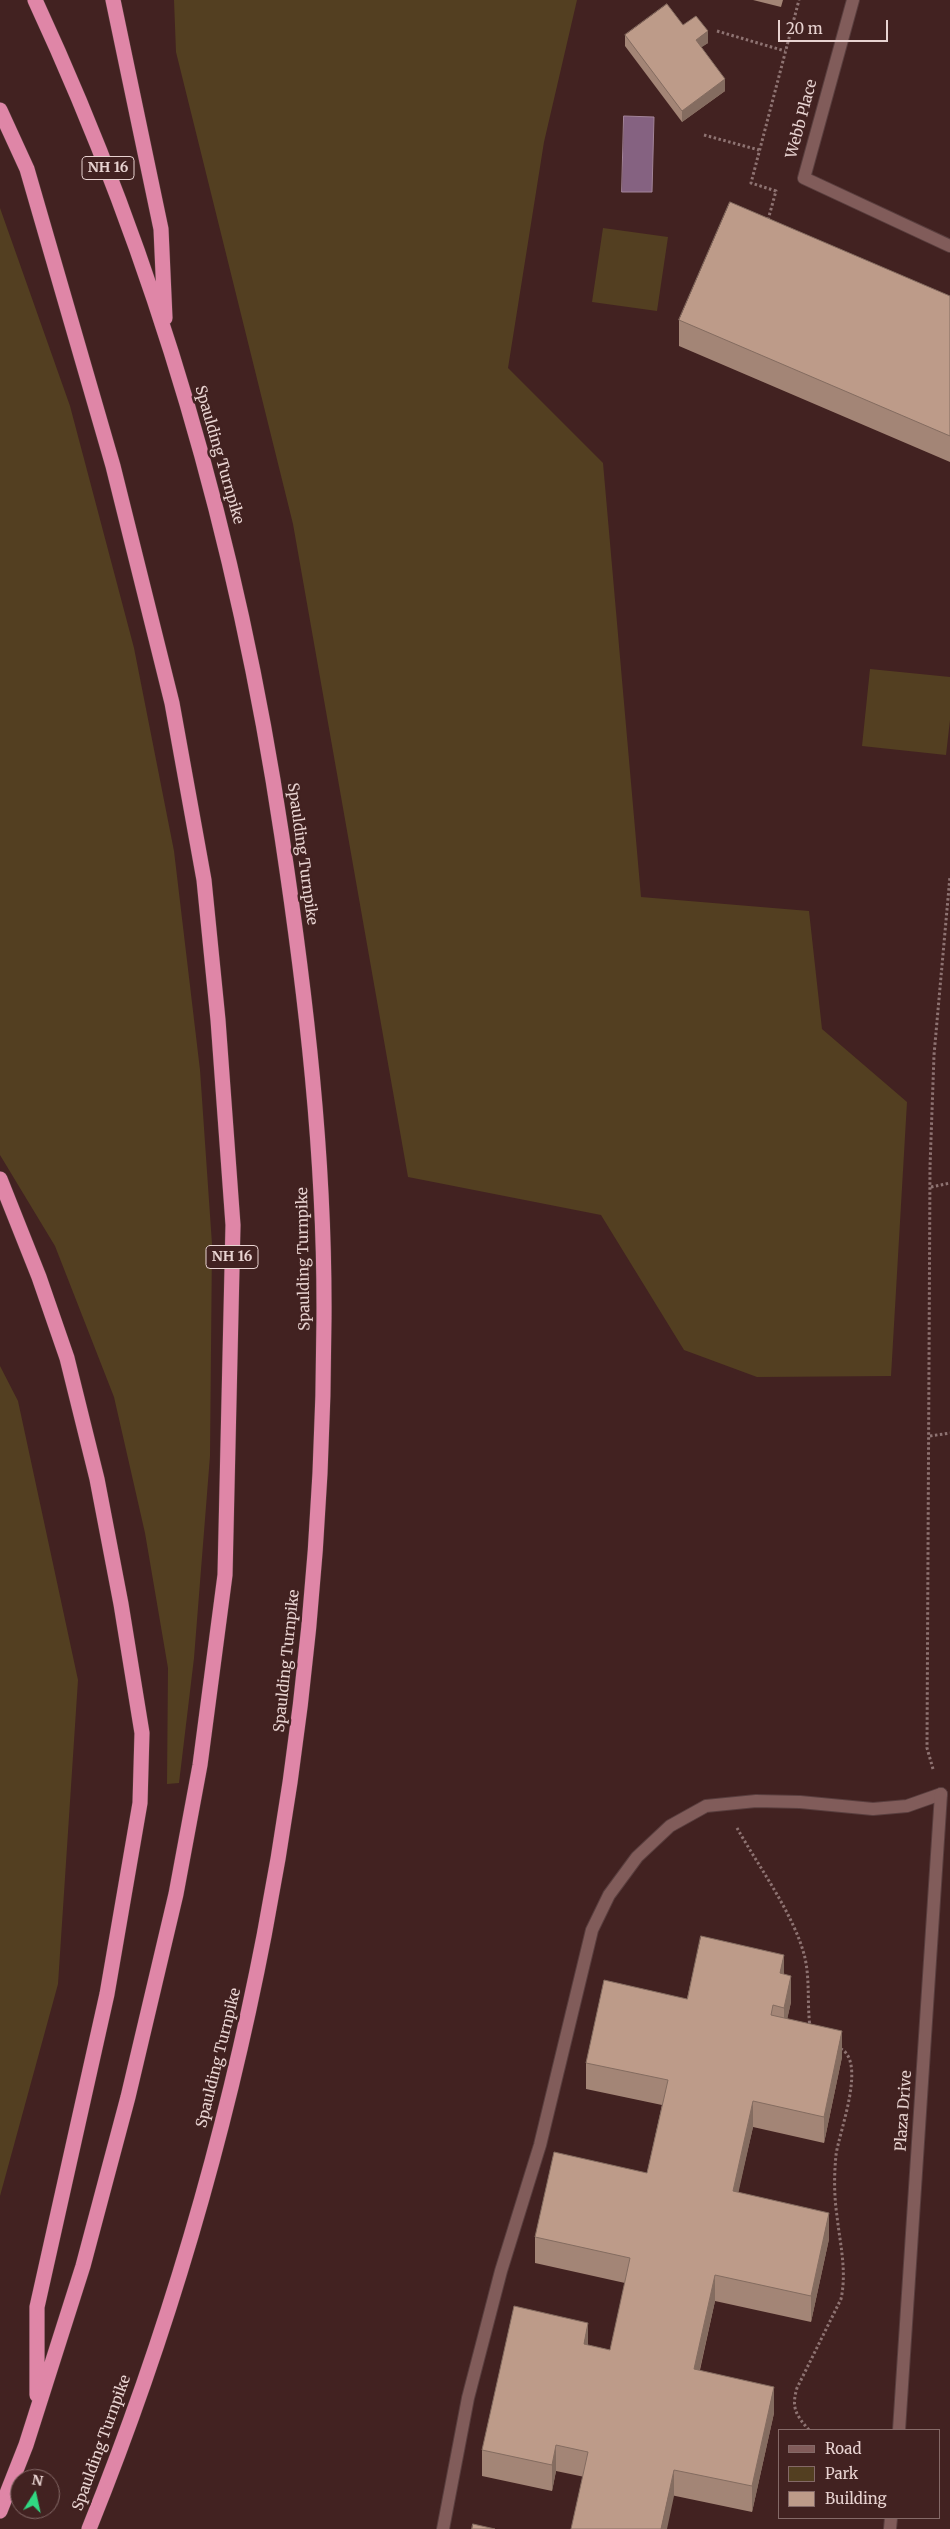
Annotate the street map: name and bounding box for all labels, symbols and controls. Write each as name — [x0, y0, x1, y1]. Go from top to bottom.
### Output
scale bar — [780, 10, 890, 42]
text: 20 m — [786, 19, 823, 38]
street label: Webb Place — [783, 77, 821, 161]
road number: NH 16 — [82, 156, 134, 180]
street label: Spaulding Turnpike — [191, 384, 247, 526]
street label: Spaulding Turnpike — [283, 782, 321, 926]
street label: Spaulding Turnpike — [294, 1187, 314, 1331]
road number: NH 16 — [206, 1246, 258, 1268]
street label: Spaulding Turnpike — [271, 1589, 303, 1733]
street label: Spaulding Turnpike — [193, 1986, 245, 2130]
street label: Plaza Drive — [892, 2070, 916, 2152]
street label: Spaulding Turnpike — [69, 2373, 135, 2513]
legend — [778, 2429, 940, 2519]
text: Road — [825, 2439, 861, 2458]
text: Park — [825, 2464, 858, 2483]
north arrow — [10, 2469, 60, 2519]
text: N — [30, 2470, 44, 2490]
text: Building — [825, 2489, 887, 2508]

